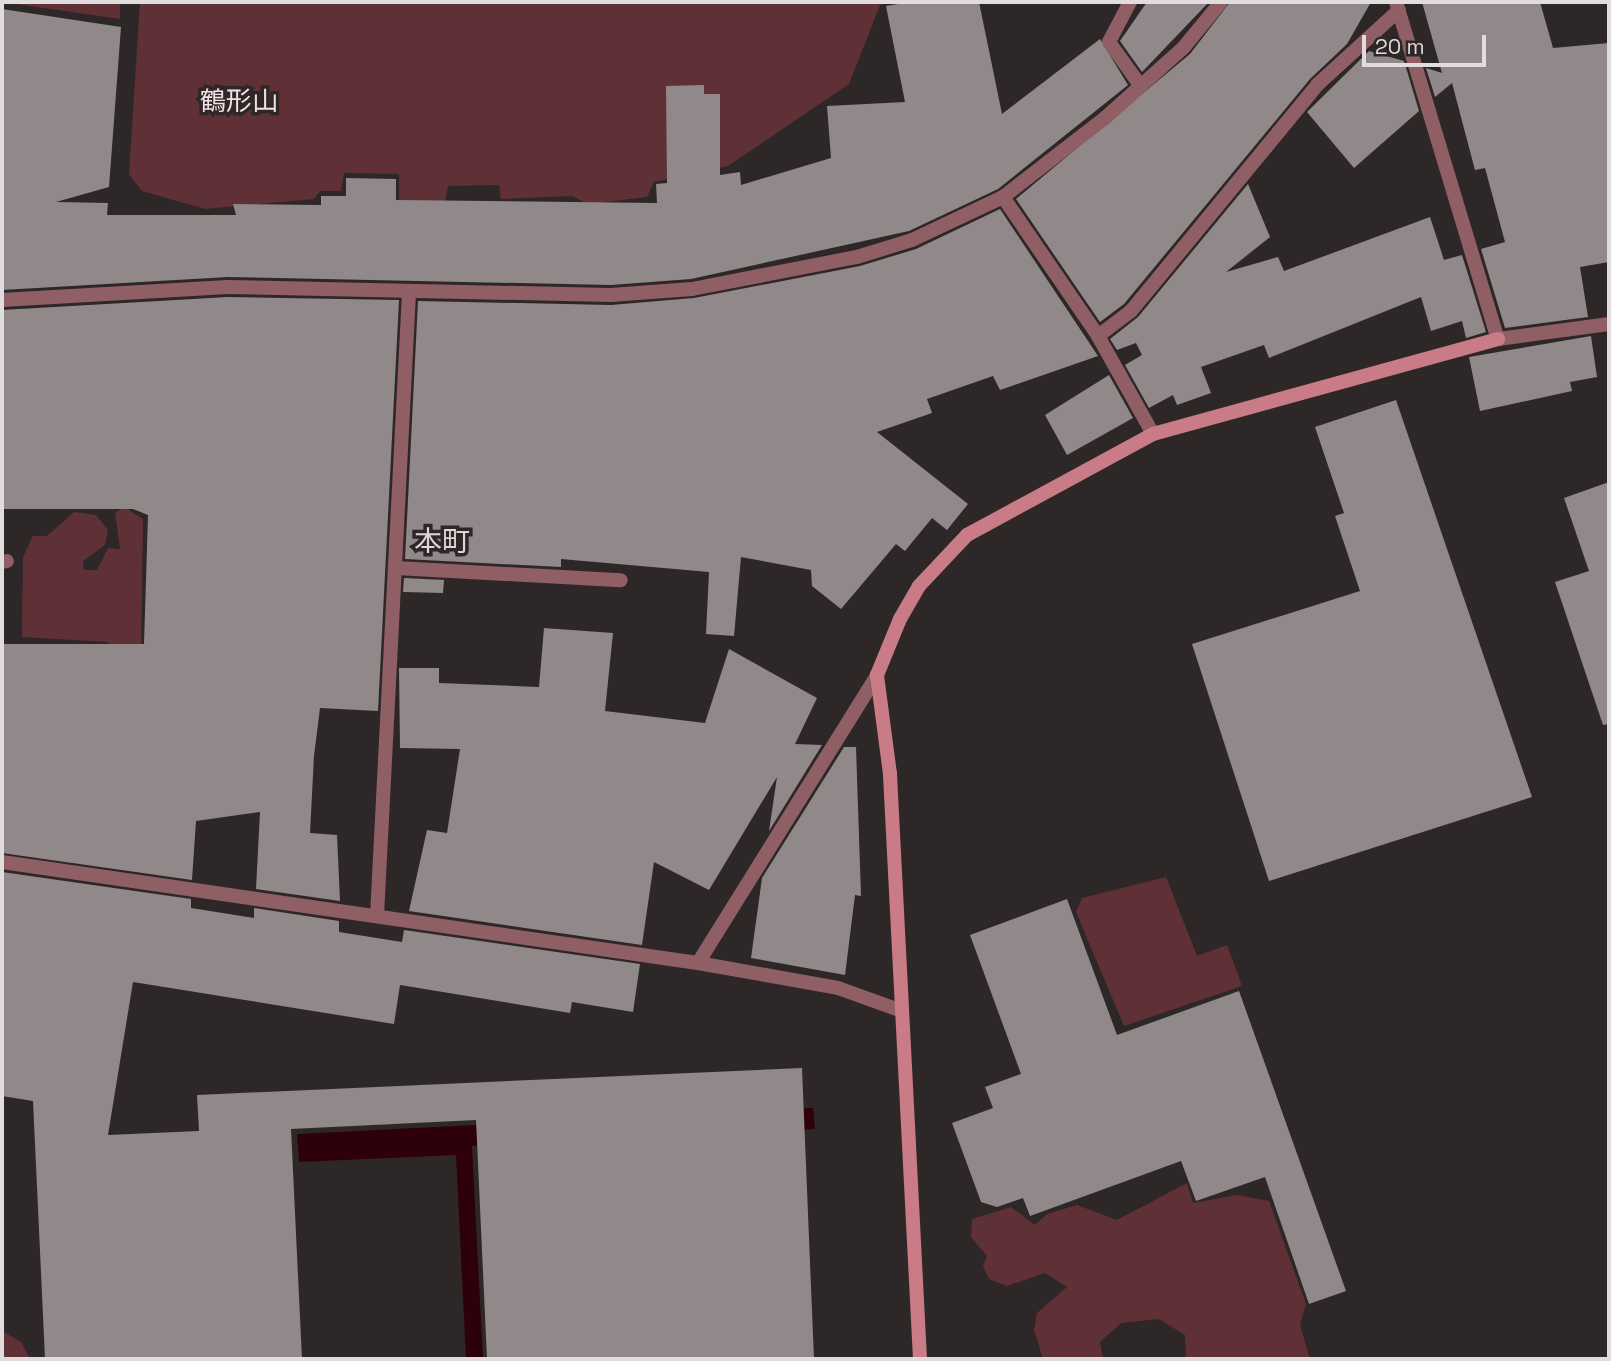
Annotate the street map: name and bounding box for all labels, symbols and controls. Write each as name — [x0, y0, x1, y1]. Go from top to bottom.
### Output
scale bar — [1366, 21, 1490, 65]
text: 20 m — [1375, 33, 1425, 60]
park label: 鶴形山 — [200, 86, 278, 118]
district label: 本町 — [414, 524, 470, 558]

